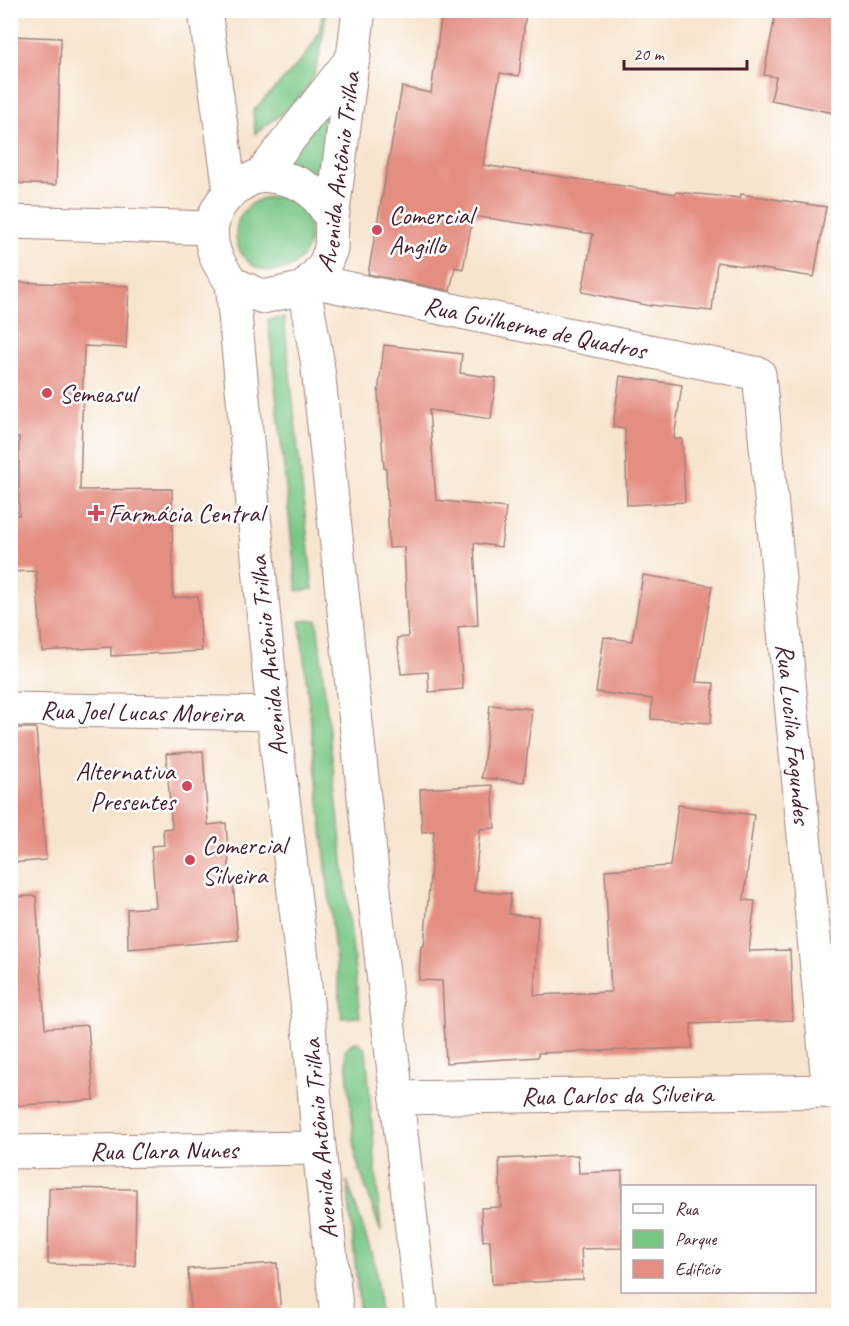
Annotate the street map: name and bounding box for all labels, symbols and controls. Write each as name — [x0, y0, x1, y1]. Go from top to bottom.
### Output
scale bar — [624, 33, 747, 71]
text: 20 m — [633, 43, 666, 65]
street label: Avenida Antônio Trilha — [307, 68, 368, 276]
place label: Comercial Angillo — [389, 199, 478, 262]
marker: Comercial Angillo — [370, 223, 384, 237]
street label: Rua Guilherme de Quadros — [421, 288, 651, 367]
place label: Semeasul — [59, 377, 141, 410]
marker: Semeasul — [40, 386, 54, 400]
place label: Farmácia Central — [108, 497, 268, 530]
marker: Farmácia Central — [89, 506, 103, 520]
street label: Avenida Antônio Trilha — [241, 553, 295, 758]
street label: Rua Lucilia Fagundes — [769, 642, 819, 828]
street label: Rua Joel Lucas Moreira — [40, 693, 245, 730]
place label: Alternativa Presentes — [76, 755, 177, 818]
marker: Alternativa Presentes — [180, 779, 194, 793]
place label: Comercial Silveira — [202, 829, 291, 892]
marker: Comercial Silveira — [183, 853, 197, 867]
street label: Avenida Antônio Trilha — [295, 1036, 345, 1240]
street label: Rua Carlos da Silveira — [521, 1076, 715, 1113]
street label: Rua Clara Nunes — [90, 1133, 240, 1167]
legend — [621, 1185, 816, 1293]
text: Rua — [675, 1198, 700, 1220]
text: Parque — [675, 1228, 717, 1250]
text: Edifício — [675, 1258, 721, 1280]

